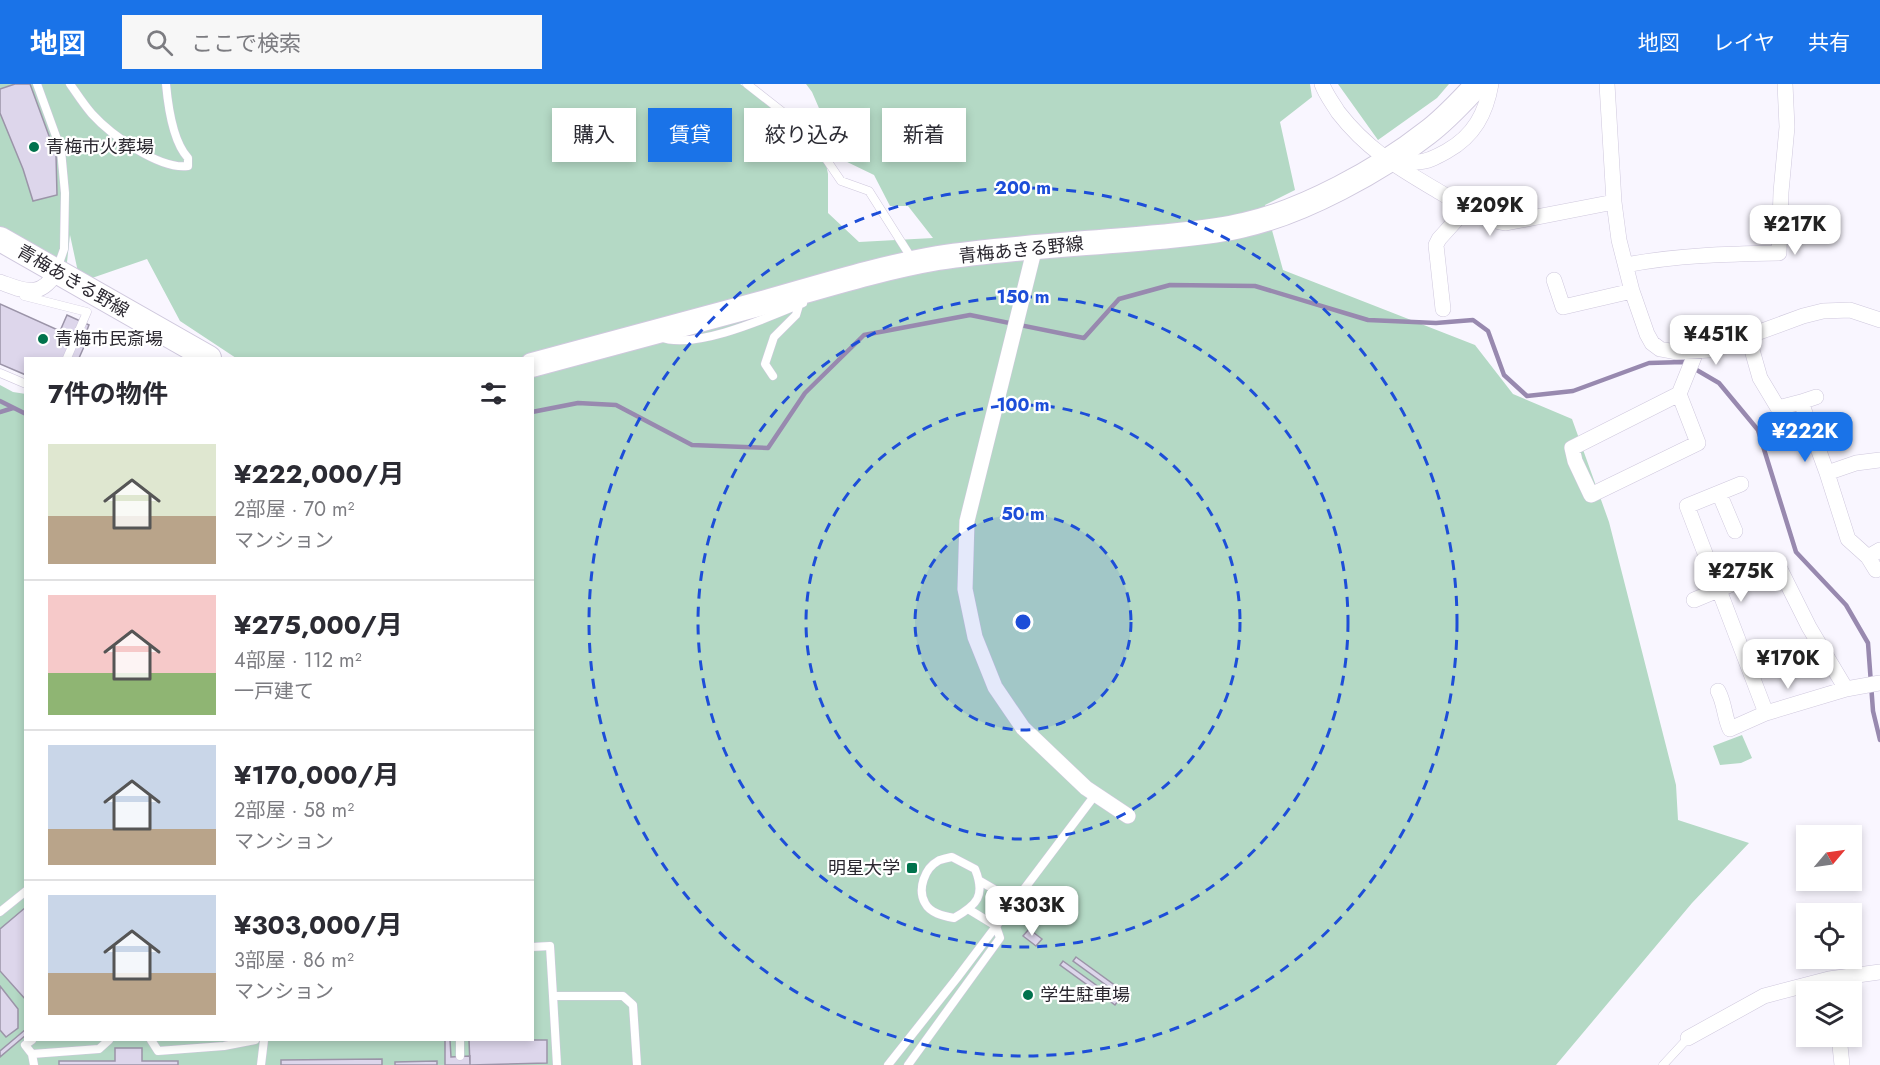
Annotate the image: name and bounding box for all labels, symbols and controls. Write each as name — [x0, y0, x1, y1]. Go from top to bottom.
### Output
search box — [122, 15, 542, 69]
text: 地図 — [30, 23, 86, 64]
icon: search — [143, 26, 176, 59]
text: ここで検索 — [191, 27, 301, 59]
text: 地図 — [1638, 28, 1680, 58]
text: レイヤ — [1713, 28, 1775, 58]
text: 共有 — [1808, 28, 1850, 58]
chip: 購入 — [552, 108, 636, 162]
chip: 賃貸 — [648, 108, 732, 162]
chip: 絞り込み — [744, 108, 870, 162]
chip: 新着 — [882, 108, 966, 162]
place label: 青梅市火葬場 — [46, 134, 154, 160]
marker: 青梅市火葬場 — [27, 140, 41, 154]
text: 200 m — [995, 175, 1051, 201]
pin: ¥209K — [1448, 186, 1532, 237]
text: ¥209K — [1456, 191, 1524, 220]
pin: ¥217K — [1753, 205, 1837, 256]
text: ¥217K — [1764, 210, 1826, 239]
street label: 青梅あきる野線 — [957, 231, 1085, 269]
street label: 青梅あきる野線 — [12, 238, 134, 324]
text: 150 m — [997, 284, 1049, 310]
pin: ¥451K — [1674, 315, 1758, 366]
text: ¥451K — [1684, 320, 1748, 349]
place label: 青梅市民斎場 — [55, 326, 163, 352]
marker: 青梅市民斎場 — [36, 332, 50, 346]
text: 7件の物件 — [48, 375, 168, 413]
icon: filters — [477, 377, 510, 410]
text: 100 m — [996, 392, 1050, 418]
pin: ¥222K — [1763, 412, 1847, 463]
text: ¥222K — [1772, 417, 1838, 446]
text: ¥222,000/月 — [234, 455, 404, 493]
icon: home — [96, 468, 168, 540]
text: 2部屋 · 70 m² — [234, 495, 354, 524]
text: 50 m — [1001, 501, 1045, 527]
text: マンション — [234, 526, 334, 555]
pin: ¥275K — [1699, 552, 1783, 603]
text: ¥275K — [1708, 557, 1774, 586]
text: ¥275,000/月 — [234, 606, 403, 644]
centre of rings — [1013, 612, 1033, 632]
icon: home — [96, 619, 168, 691]
pin: ¥170K — [1746, 639, 1830, 690]
text: ¥170K — [1757, 644, 1819, 673]
text: 4部屋 · 112 m² — [234, 646, 362, 675]
text: 一戸建て — [234, 677, 314, 706]
text: ¥170,000/月 — [234, 756, 399, 794]
icon: home — [96, 769, 168, 841]
text: 2部屋 · 58 m² — [234, 796, 354, 825]
north arrow — [1796, 825, 1862, 891]
map controls — [1796, 825, 1862, 1047]
text: マンション — [234, 827, 334, 856]
place label: 明星大学 — [828, 855, 900, 881]
marker: 明星大学 — [905, 861, 919, 875]
pin: ¥303K — [990, 886, 1074, 937]
text: ¥303K — [999, 891, 1065, 920]
button: locate — [1796, 903, 1862, 969]
text: ¥303,000/月 — [234, 906, 402, 944]
icon: home — [96, 919, 168, 991]
text: 3部屋 · 86 m² — [234, 946, 354, 975]
text: マンション — [234, 977, 334, 1006]
button: layers — [1796, 981, 1862, 1047]
place label: 学生駐車場 — [1040, 982, 1130, 1008]
marker: 学生駐車場 — [1021, 988, 1035, 1002]

